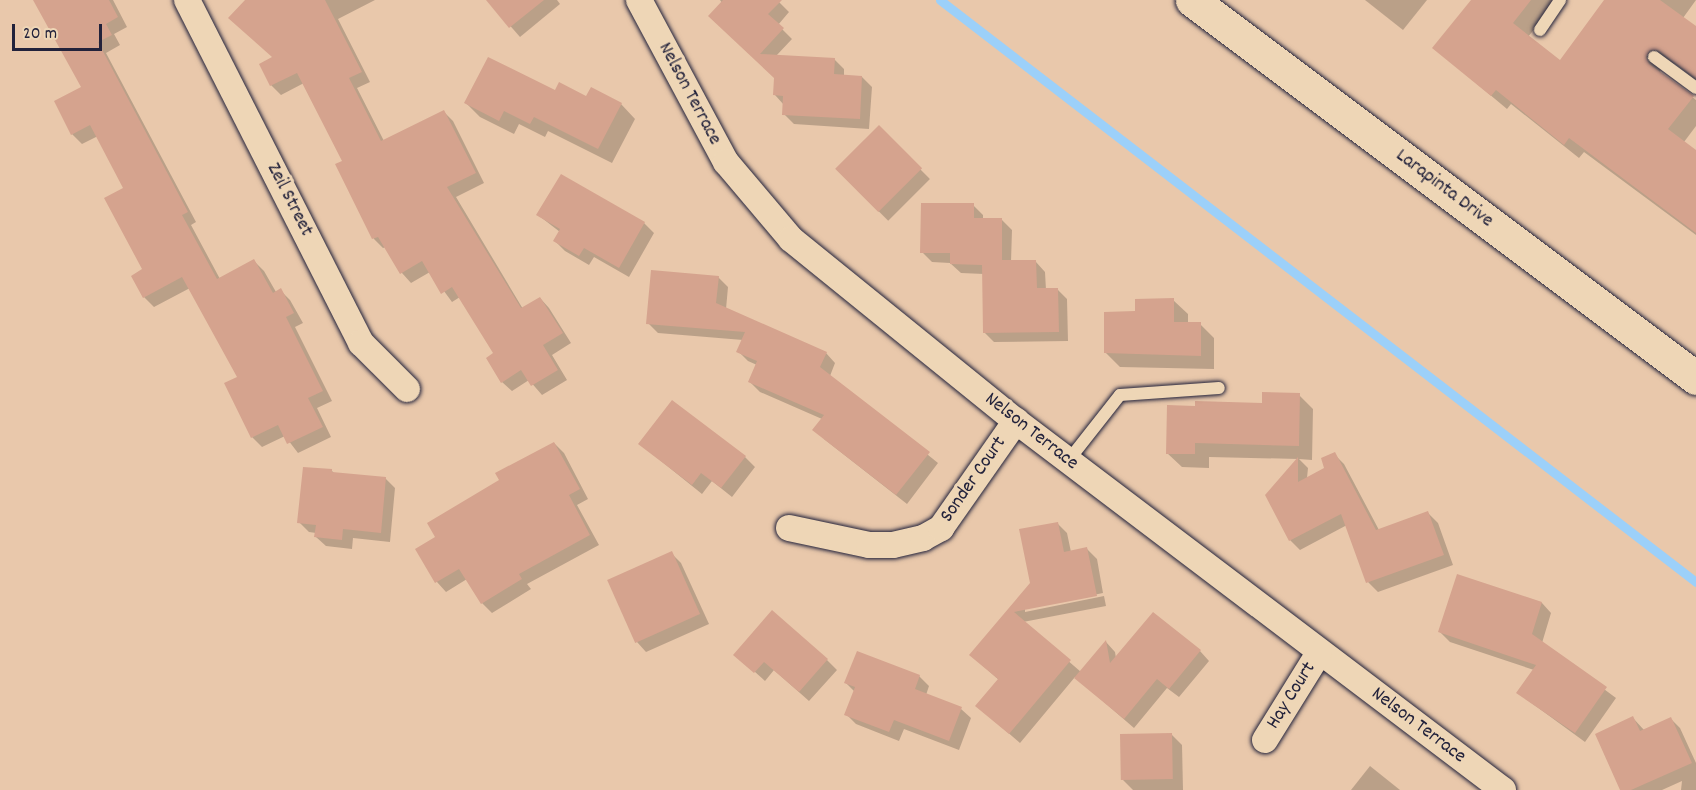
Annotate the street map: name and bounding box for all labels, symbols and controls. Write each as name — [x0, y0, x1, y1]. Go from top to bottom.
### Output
scale bar — [15, 12, 105, 50]
text: 20 m — [23, 22, 57, 47]
street label: Nelson Terrace — [652, 39, 726, 149]
street label: Larapinta Drive — [1390, 144, 1498, 234]
street label: Zeil Street — [260, 159, 318, 241]
street label: Nelson Terrace — [979, 388, 1083, 476]
street label: Sonder Court — [936, 432, 1012, 528]
street label: Hay Court — [1262, 658, 1322, 734]
street label: Nelson Terrace — [1366, 683, 1470, 769]

